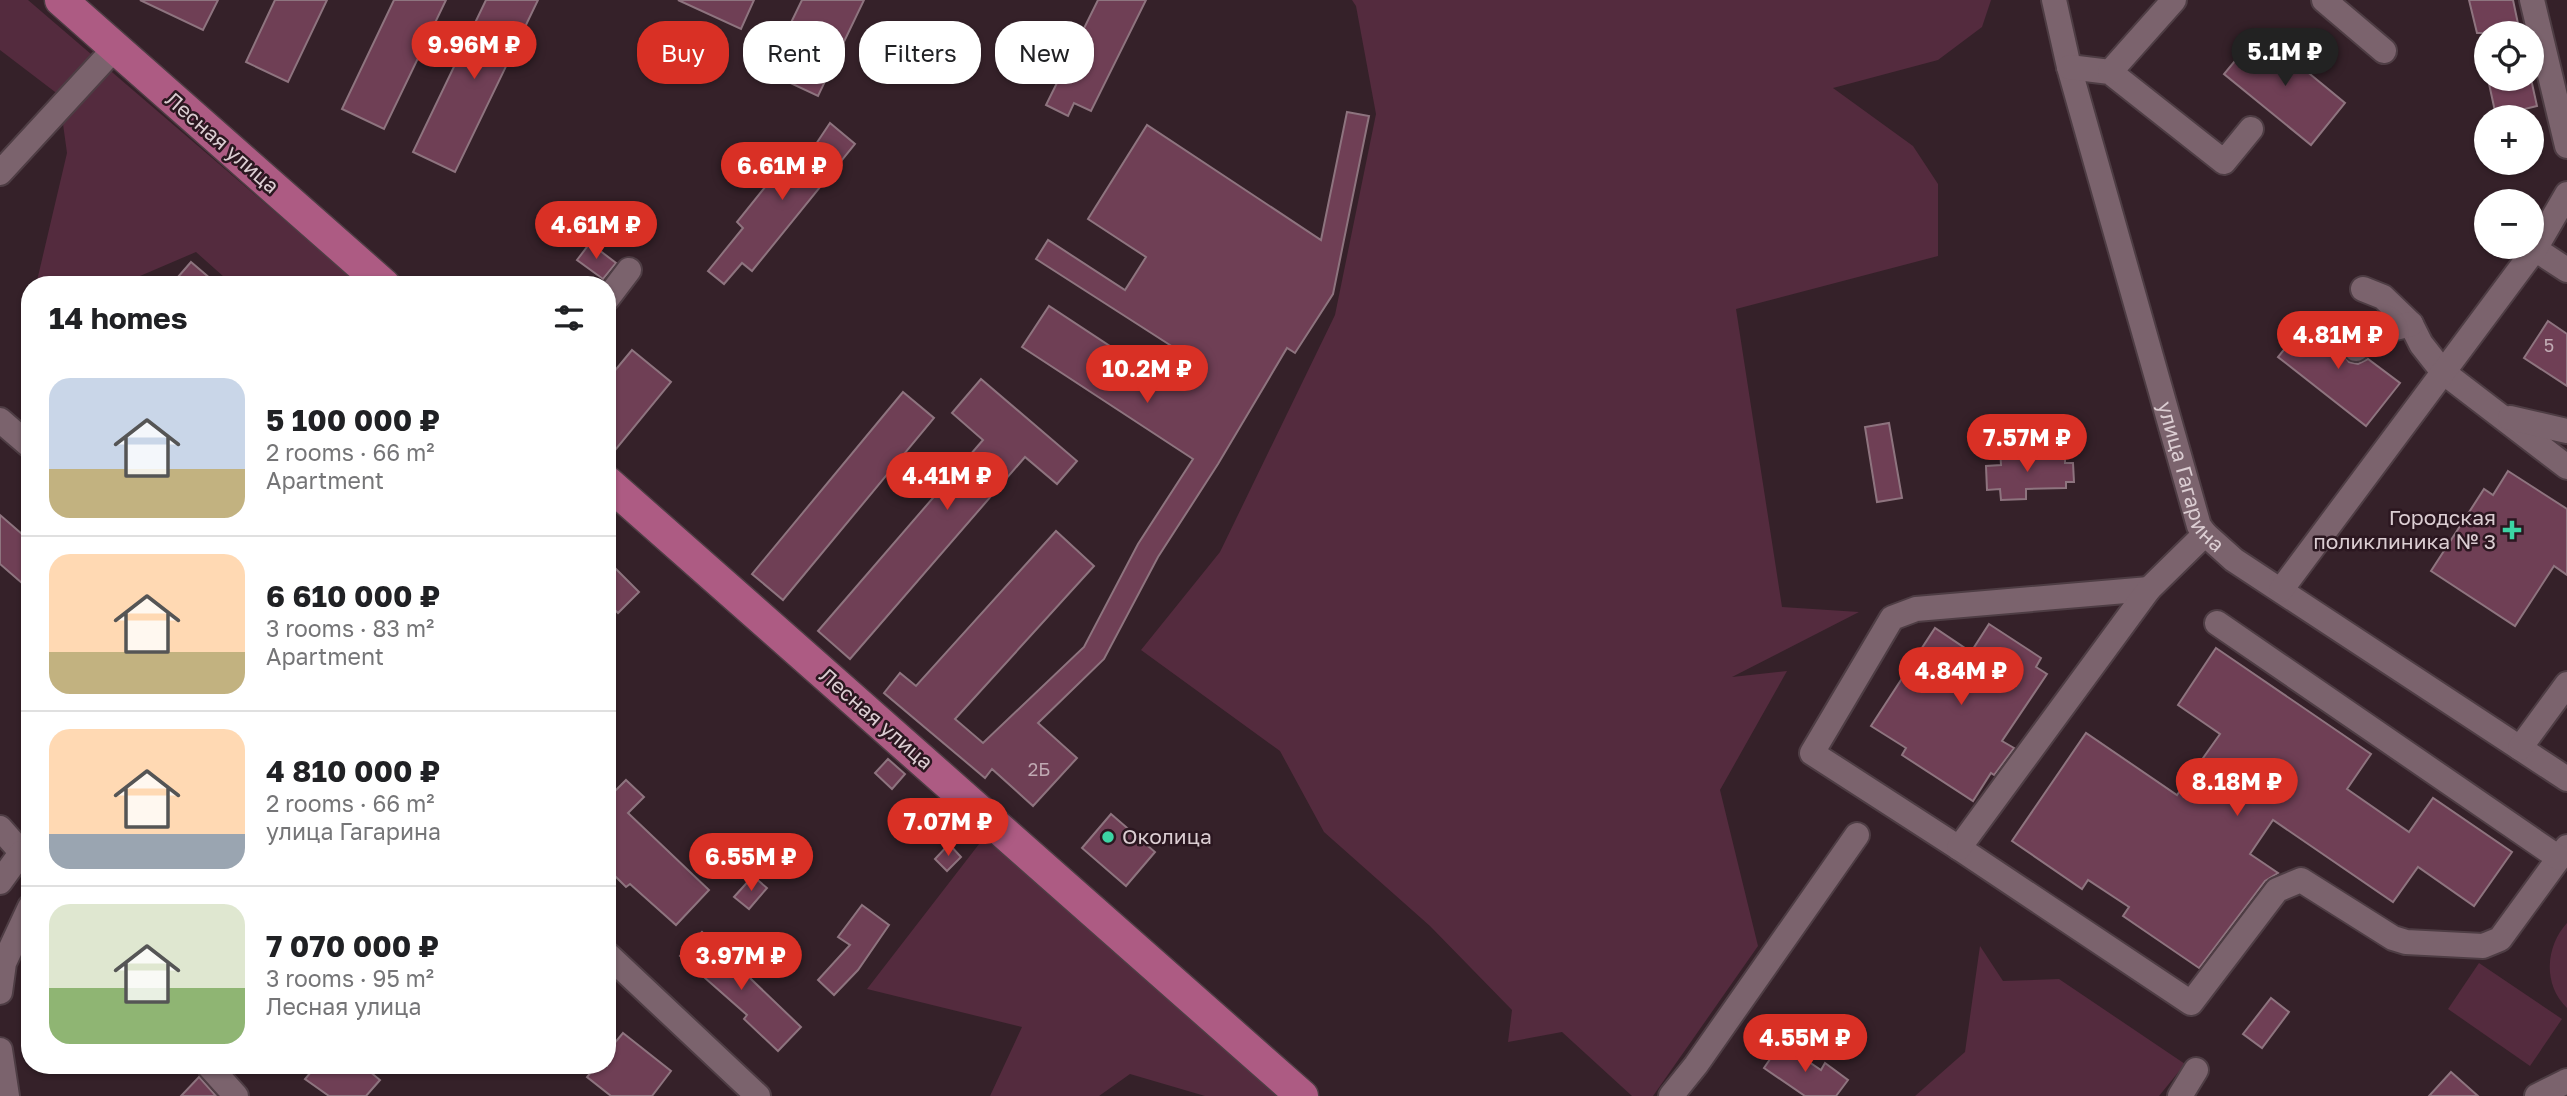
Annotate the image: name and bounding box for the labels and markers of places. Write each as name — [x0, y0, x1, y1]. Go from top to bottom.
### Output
pin: 9.96M ₽ — [409, 22, 539, 81]
pin: 5.1M ₽ — [2228, 28, 2342, 88]
pin: 6.61M ₽ — [717, 142, 847, 202]
pin: 4.61M ₽ — [531, 202, 661, 261]
pin: 4.81M ₽ — [2273, 312, 2403, 371]
pin: 10.2M ₽ — [1082, 346, 1212, 405]
pin: 7.57M ₽ — [1962, 414, 2092, 474]
pin: 4.41M ₽ — [882, 452, 1012, 512]
place label: Городская поликлиника № 3 — [2313, 504, 2496, 554]
marker: Городская поликлиника № 3 — [2502, 520, 2522, 540]
pin: 4.84M ₽ — [1896, 648, 2026, 707]
pin: 8.18M ₽ — [2172, 758, 2302, 818]
pin: 7.07M ₽ — [883, 798, 1013, 858]
place label: Околица — [1122, 823, 1212, 849]
marker: Околица — [1100, 829, 1116, 845]
pin: 6.55M ₽ — [686, 834, 816, 893]
pin: 3.97M ₽ — [676, 932, 806, 992]
pin: 4.55M ₽ — [1740, 1014, 1870, 1074]

